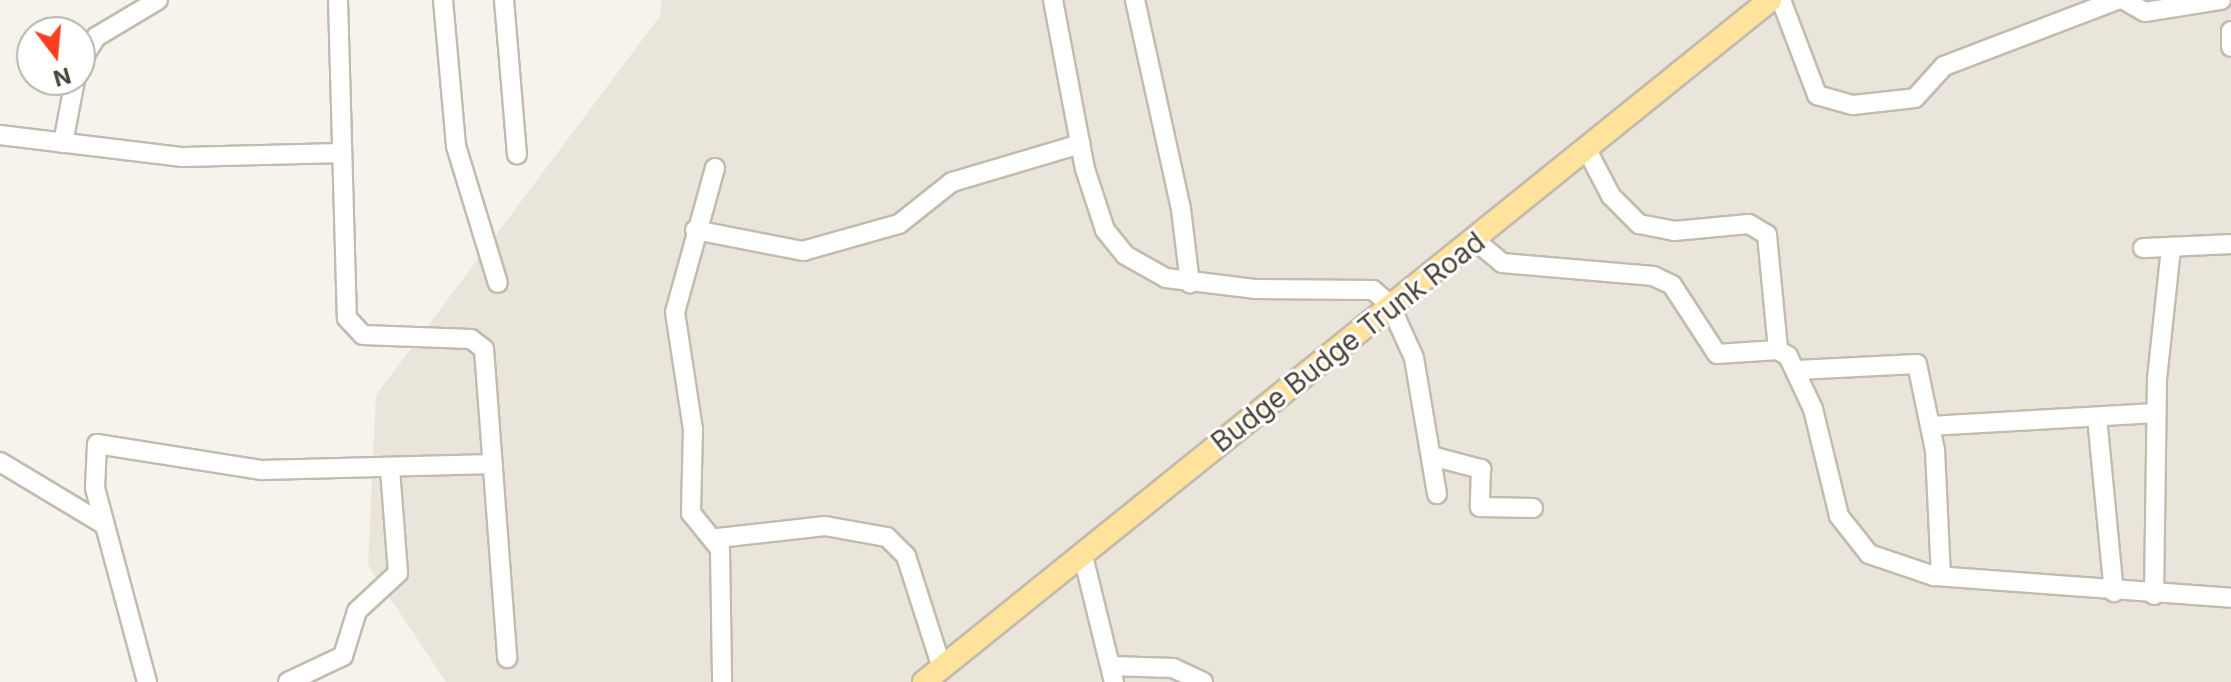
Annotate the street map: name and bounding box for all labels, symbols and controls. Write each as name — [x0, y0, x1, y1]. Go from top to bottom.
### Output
north arrow — [16, 16, 96, 96]
text: N — [50, 62, 74, 92]
street label: Budge Budge Trunk Road — [1205, 225, 1491, 459]

